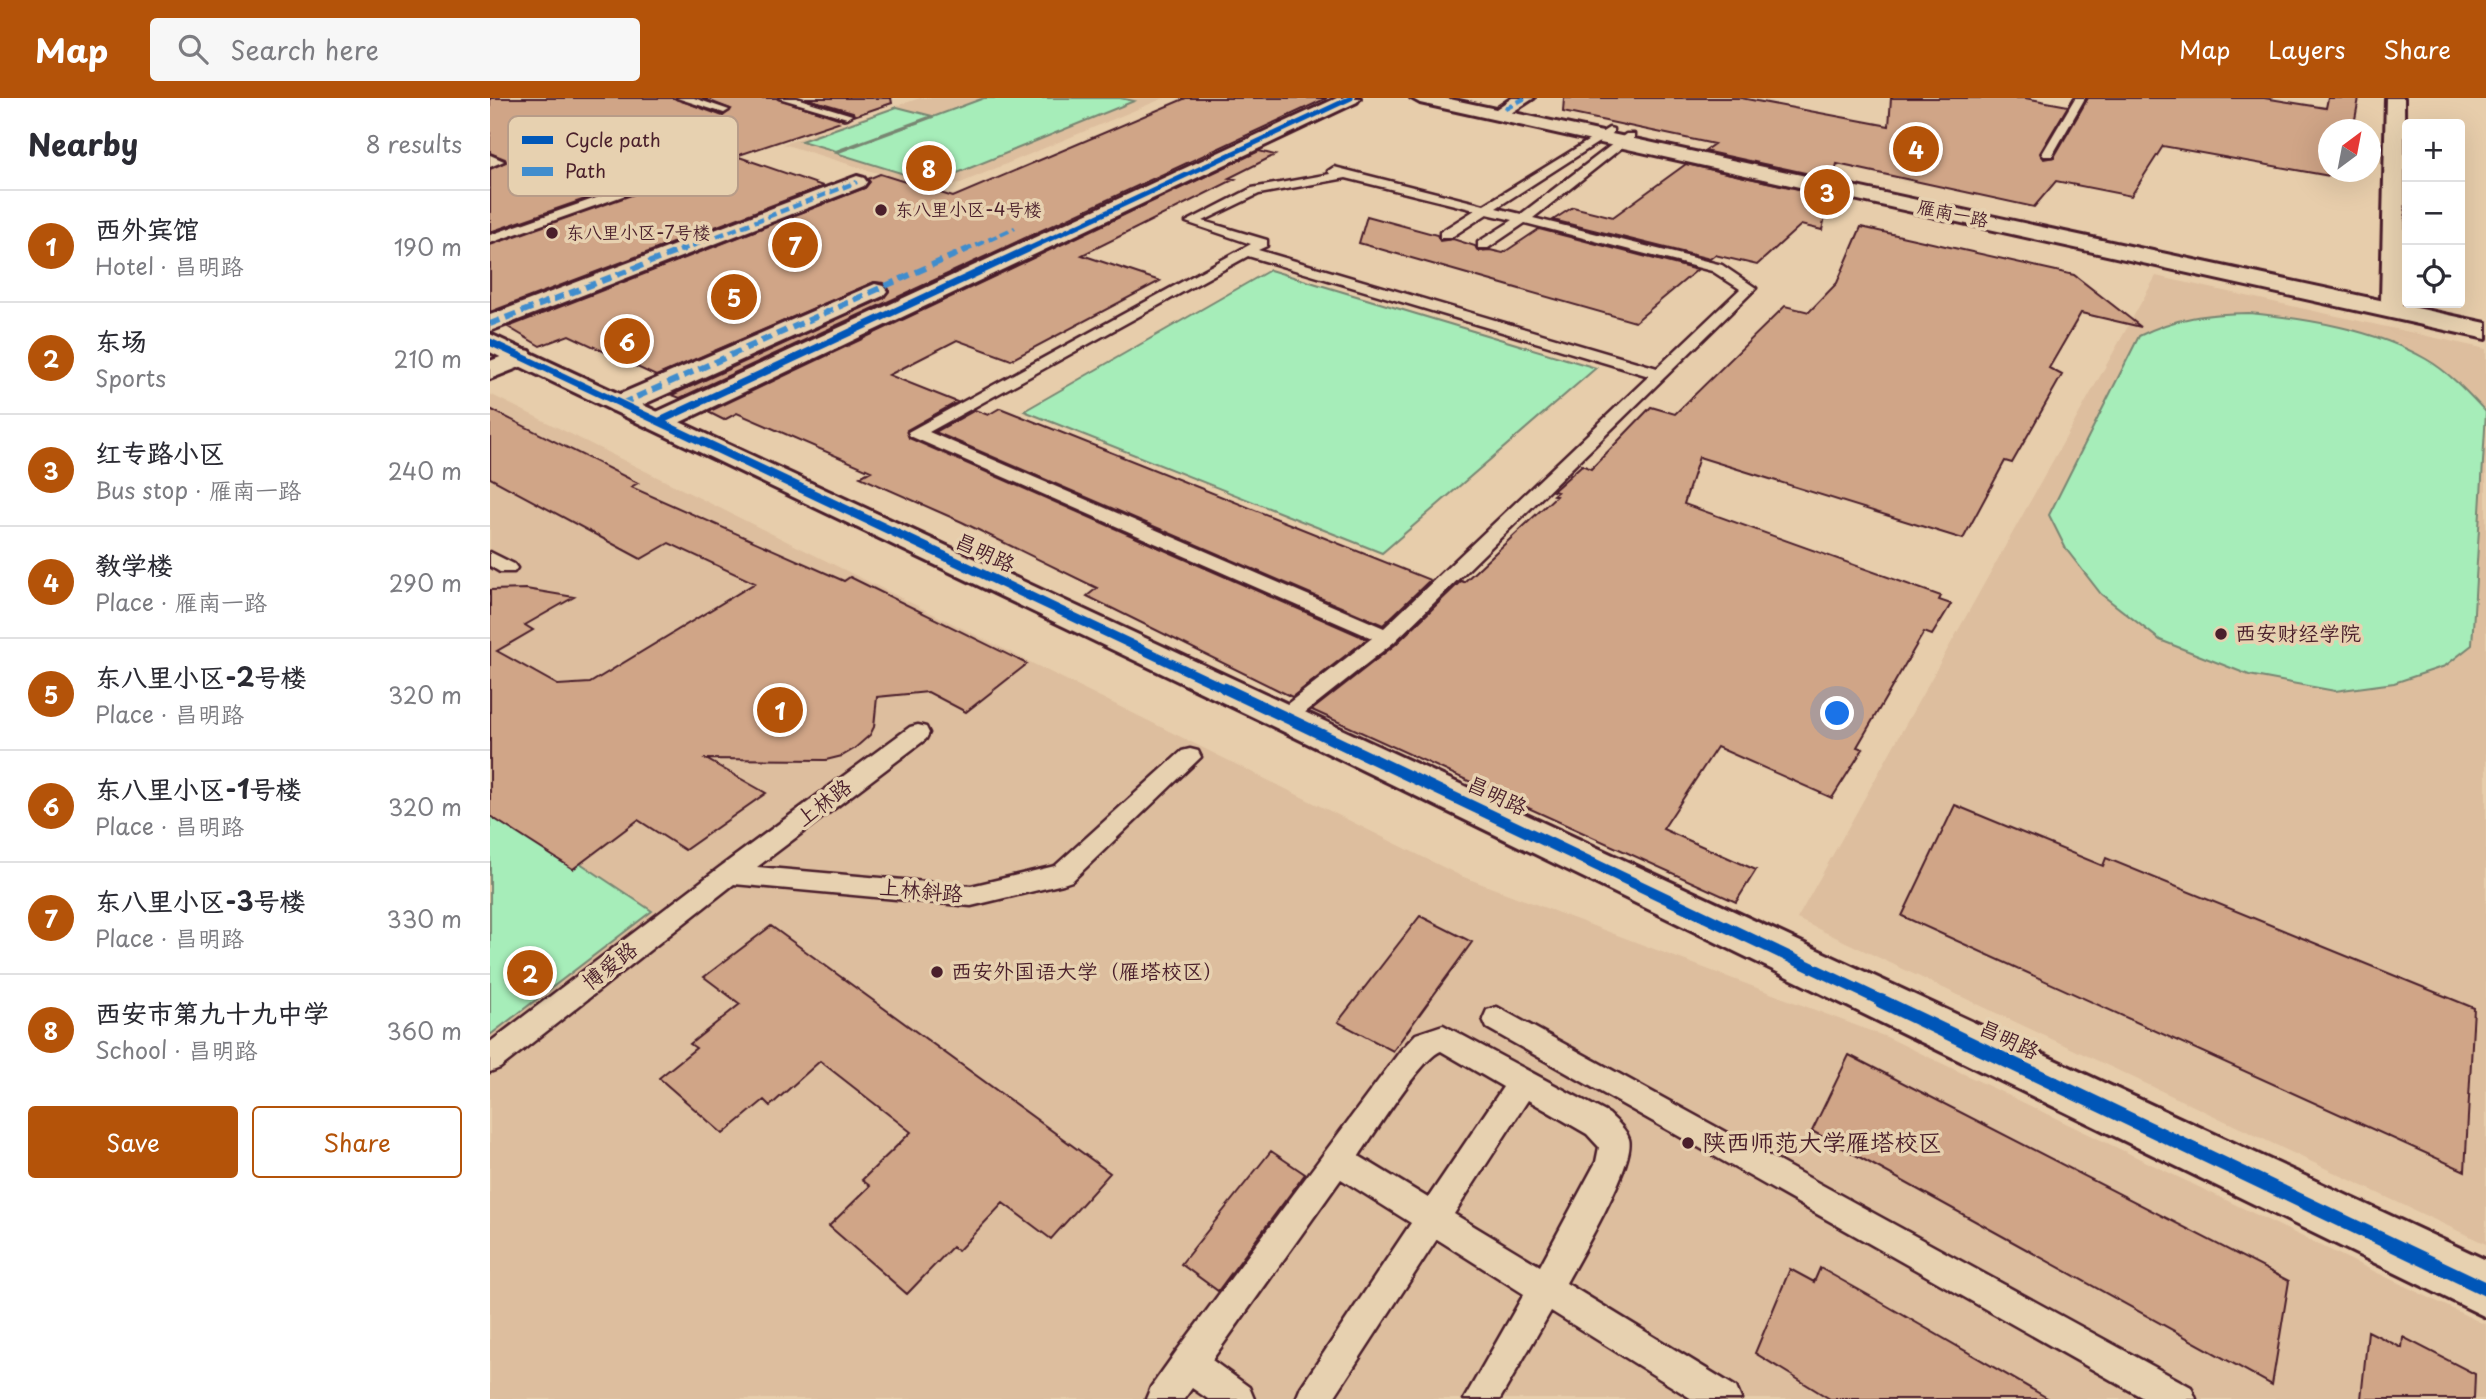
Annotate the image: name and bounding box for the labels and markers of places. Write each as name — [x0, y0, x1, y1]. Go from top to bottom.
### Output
pin: 4 — [1893, 123, 1939, 175]
pin: 8 — [906, 142, 952, 194]
pin: 3 — [1804, 166, 1850, 218]
place label: 东八里小区-4号楼 — [895, 195, 1042, 222]
marker: 东八里小区-4号楼 — [873, 202, 889, 218]
place label: 东八里小区-7号楼 — [566, 218, 710, 245]
pin: 7 — [772, 219, 818, 271]
marker: 东八里小区-7号楼 — [544, 225, 560, 241]
pin: 5 — [711, 271, 757, 323]
pin: 6 — [604, 315, 650, 367]
place label: 西安财经学院 — [2235, 616, 2361, 648]
marker: 西安财经学院 — [2213, 626, 2229, 642]
pin: 1 — [757, 684, 803, 736]
pin: 2 — [507, 947, 553, 999]
place label: 西安外国语大学（雁塔校区） — [951, 954, 1224, 986]
marker: 西安外国语大学（雁塔校区） — [929, 964, 945, 980]
place label: 陕西师范大学雁塔校区 — [1702, 1123, 1942, 1159]
marker: 陕西师范大学雁塔校区 — [1680, 1135, 1696, 1151]

